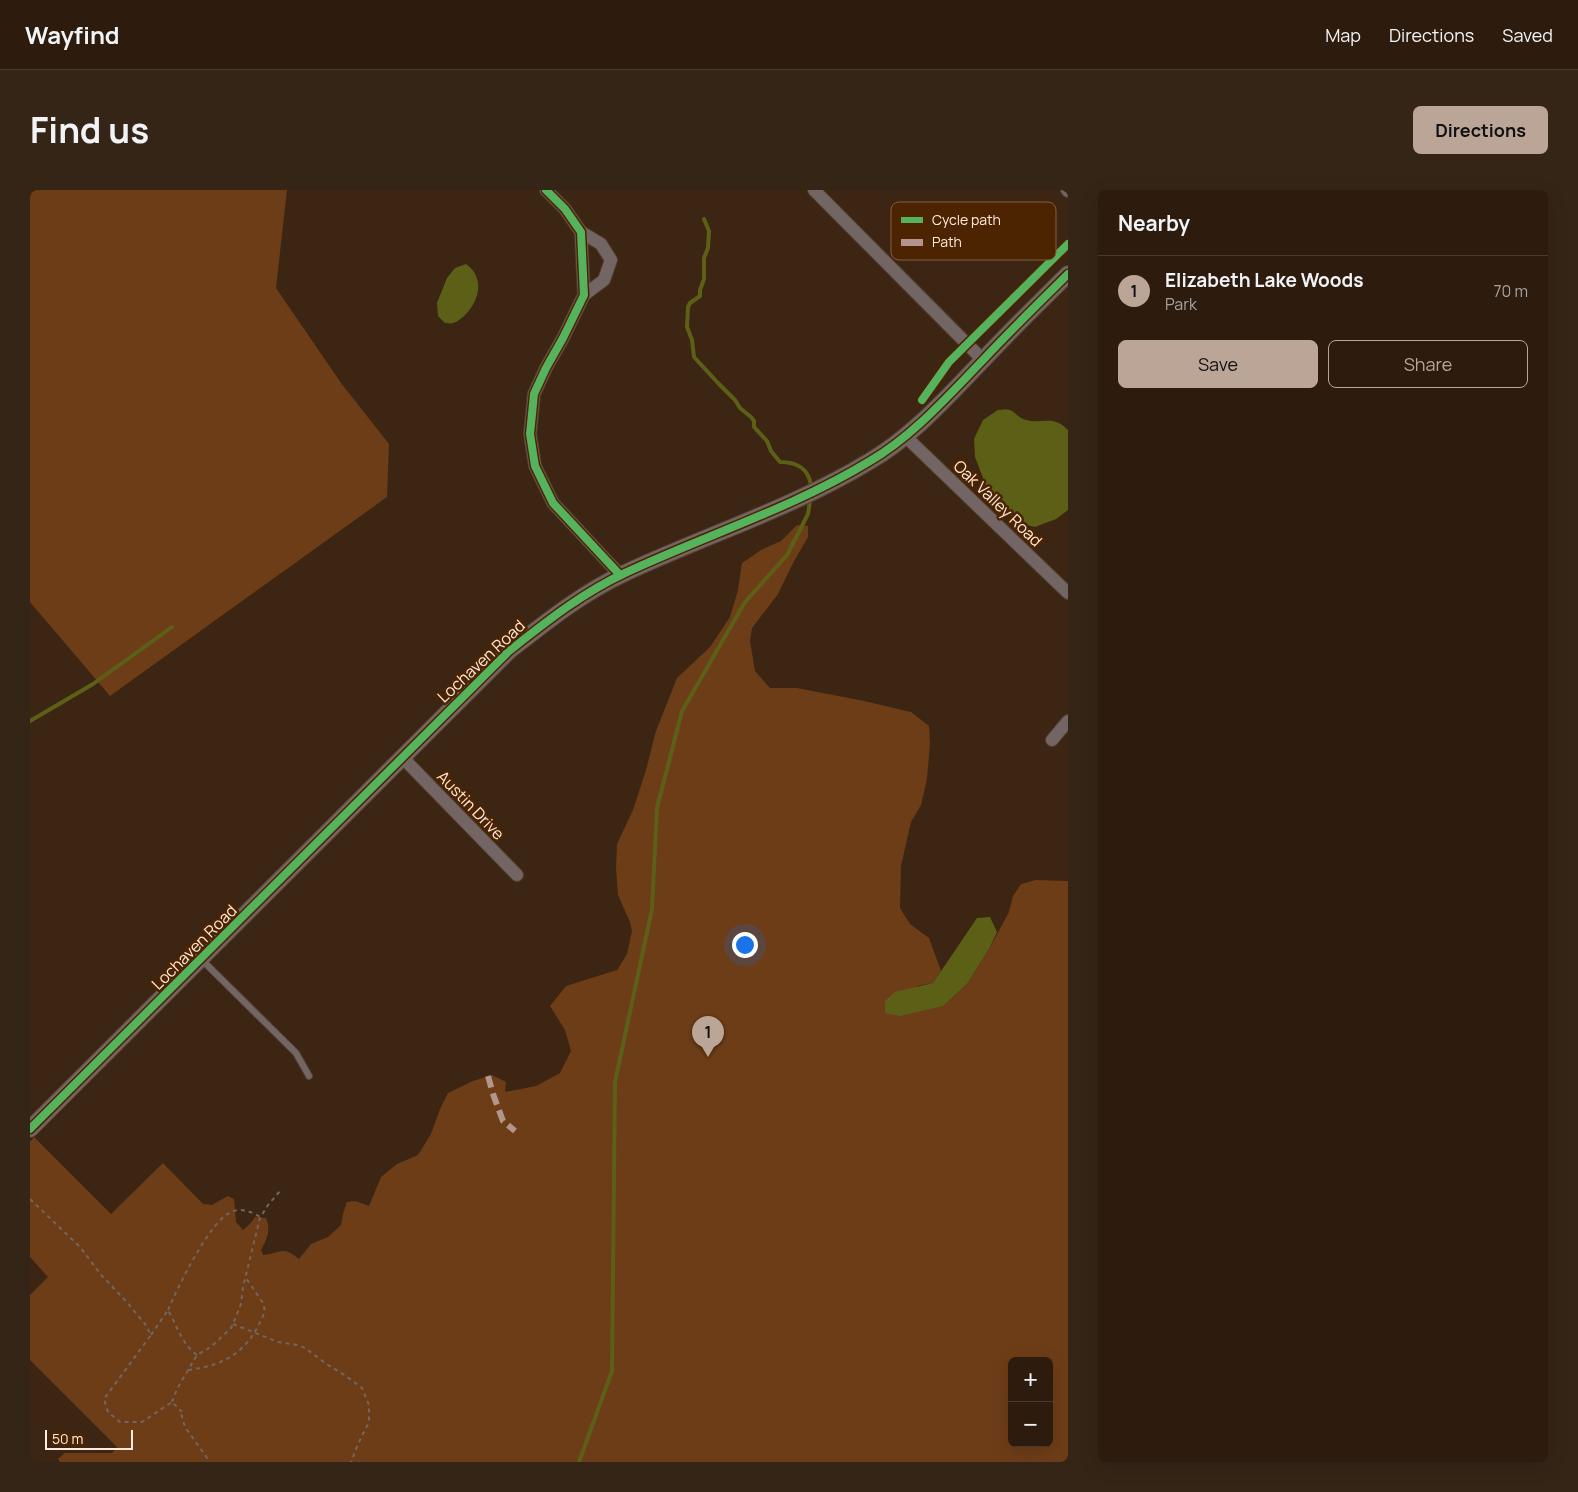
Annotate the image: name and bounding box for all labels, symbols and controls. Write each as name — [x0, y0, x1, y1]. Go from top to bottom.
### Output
text: Wayfind — [25, 18, 120, 51]
text: Map — [1325, 23, 1361, 47]
text: Directions — [1389, 23, 1474, 47]
text: Saved — [1502, 23, 1553, 47]
text: Find us — [30, 106, 149, 154]
button: Directions — [1413, 106, 1548, 154]
legend — [891, 202, 1056, 260]
text: Nearby — [1118, 209, 1190, 237]
text: Cycle path — [932, 210, 1001, 229]
text: Path — [932, 232, 962, 251]
text: Elizabeth Lake Woods — [1165, 267, 1364, 293]
text: 1 — [1130, 280, 1138, 302]
text: 70 m — [1493, 280, 1528, 302]
text: Park — [1165, 293, 1197, 315]
button: Save — [1118, 340, 1318, 388]
button: Share — [1328, 340, 1528, 388]
street label: Oak Valley Road — [949, 455, 1047, 551]
street label: Lochaven Road — [433, 615, 529, 707]
street label: Austin Drive — [432, 766, 510, 844]
street label: Lochaven Road — [147, 900, 241, 994]
your location — [732, 932, 758, 958]
pin: 1 — [692, 1016, 724, 1057]
map controls — [1008, 1357, 1053, 1447]
button: + — [1008, 1357, 1053, 1402]
button: − — [1008, 1402, 1053, 1447]
scale bar — [45, 1427, 132, 1450]
text: 50 m — [52, 1429, 83, 1448]

